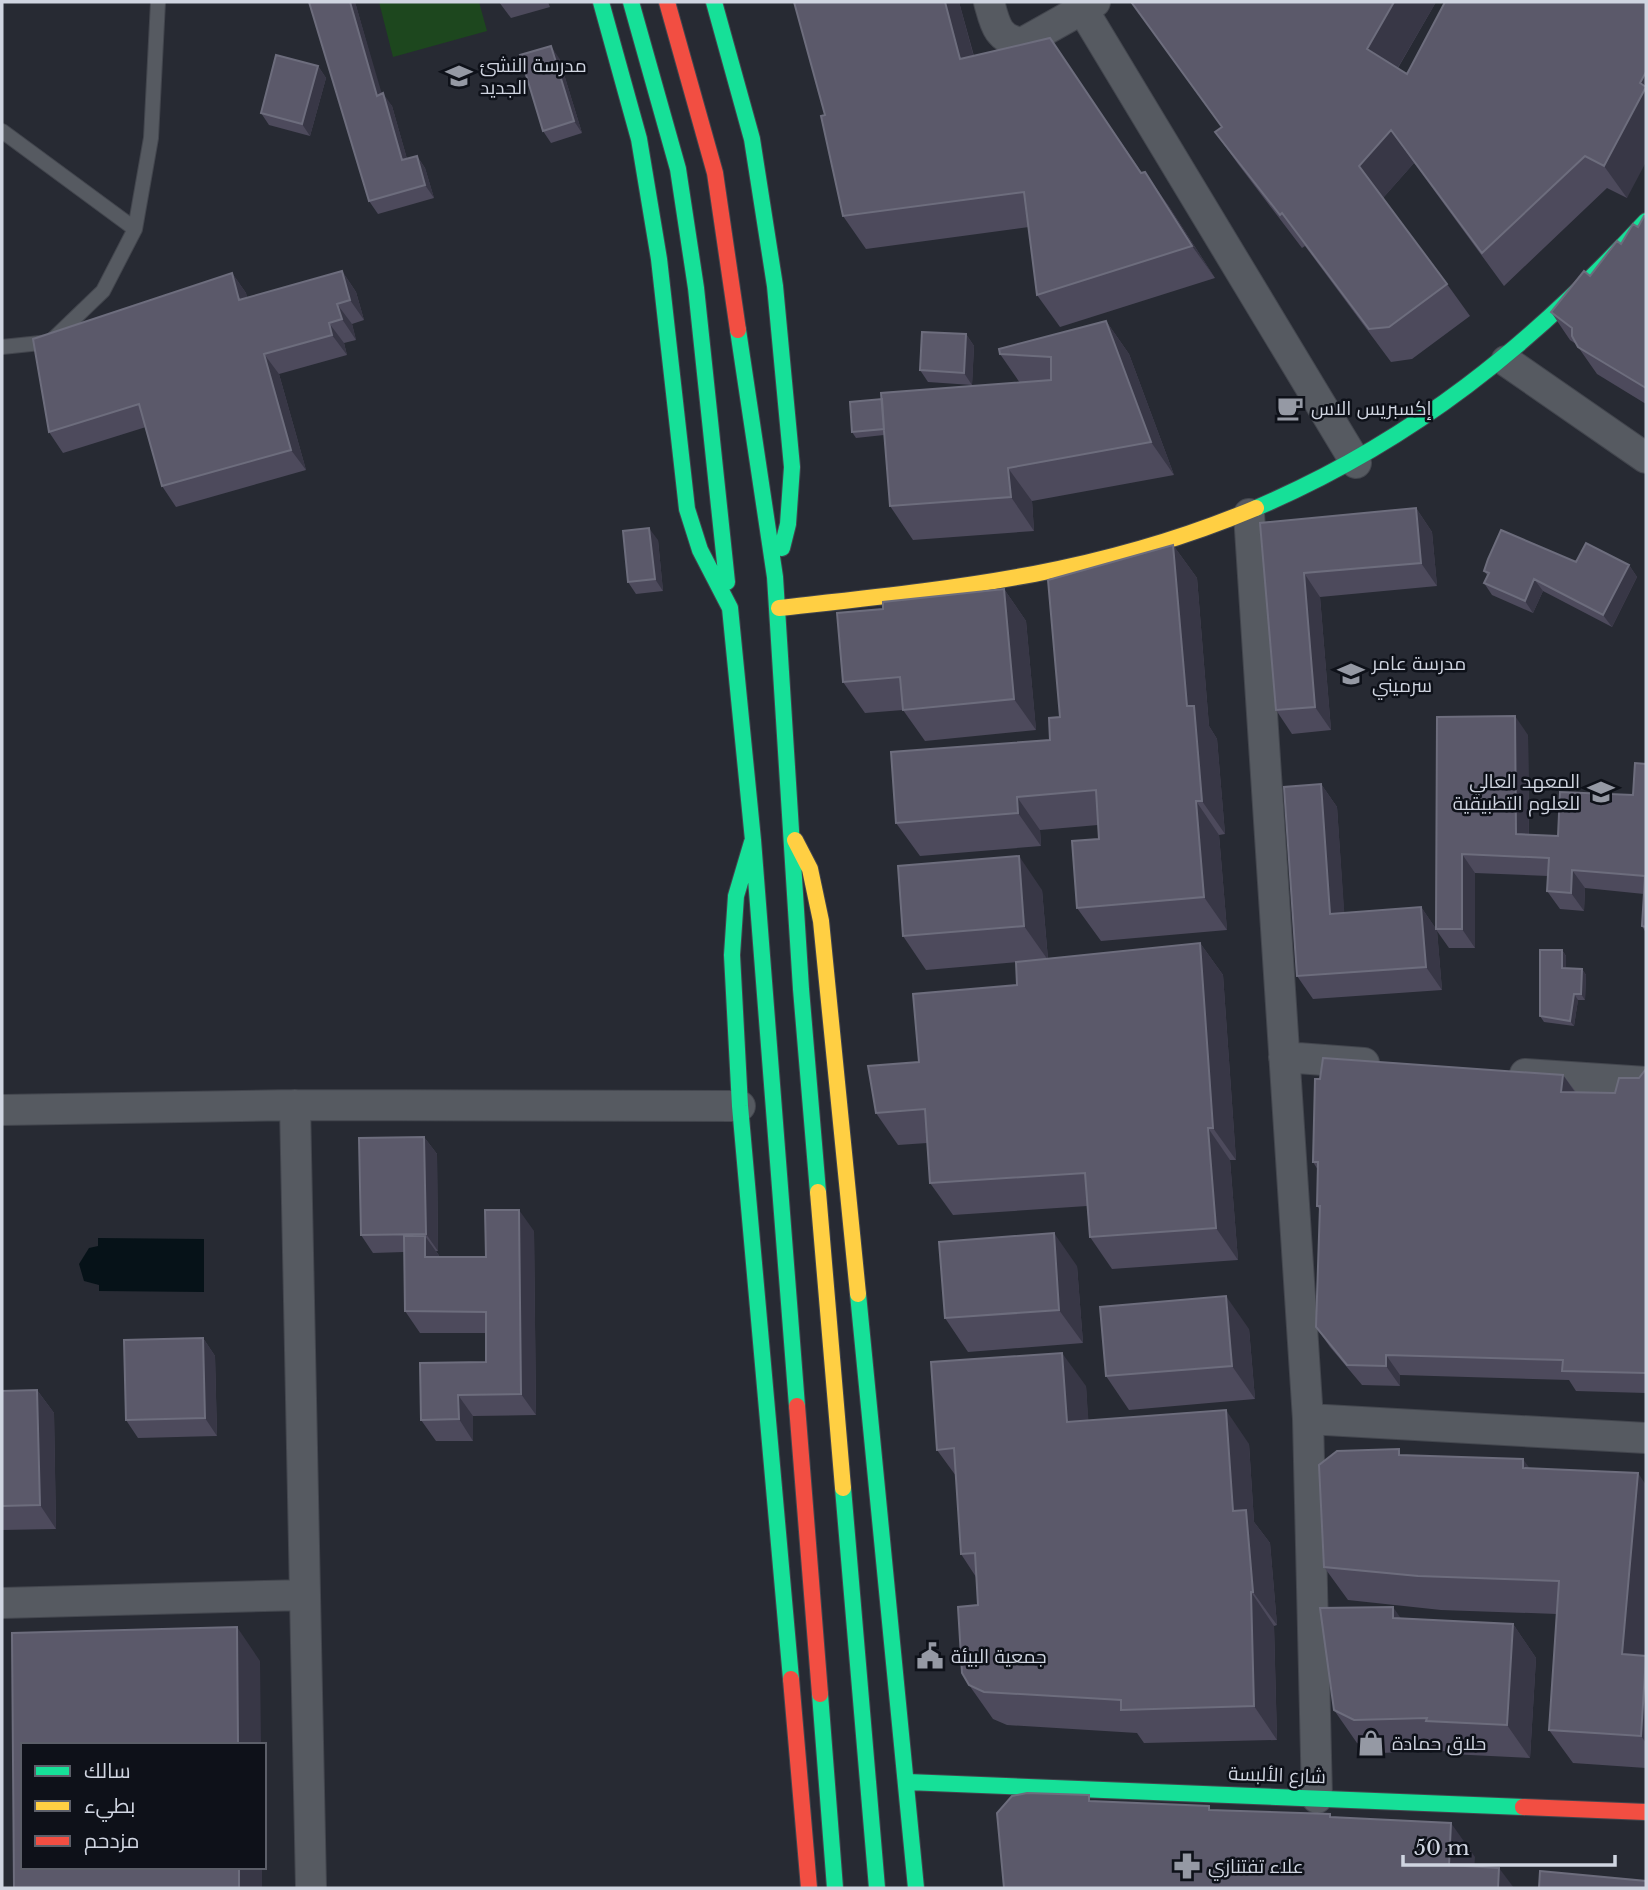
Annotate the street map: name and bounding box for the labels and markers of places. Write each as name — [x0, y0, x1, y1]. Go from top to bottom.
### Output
place label: مدرسة النشئ الجديد — [480, 54, 587, 99]
school or university icon: مدرسة النشئ الجديد — [444, 61, 474, 91]
cafe icon: إكسبريس الاس — [1275, 393, 1305, 423]
place label: إكسبريس الاس — [1311, 397, 1432, 420]
place label: مدرسة عامر سرميني — [1371, 652, 1466, 700]
school or university icon: مدرسة عامر سرميني — [1336, 659, 1366, 689]
place label: المعهد العالي للعلوم التطبيقية — [1453, 770, 1580, 817]
school or university icon: المعهد العالي للعلوم التطبيقية — [1586, 777, 1616, 807]
public building icon: جمعية البيئة — [915, 1641, 945, 1671]
place label: جمعية البيئة — [951, 1645, 1047, 1668]
shop icon: حلاق حمادة — [1356, 1728, 1386, 1758]
place label: حلاق حمادة — [1392, 1732, 1486, 1756]
pharmacy icon: علاء تفتنازي — [1172, 1851, 1202, 1881]
place label: علاء تفتنازي — [1208, 1855, 1304, 1881]

